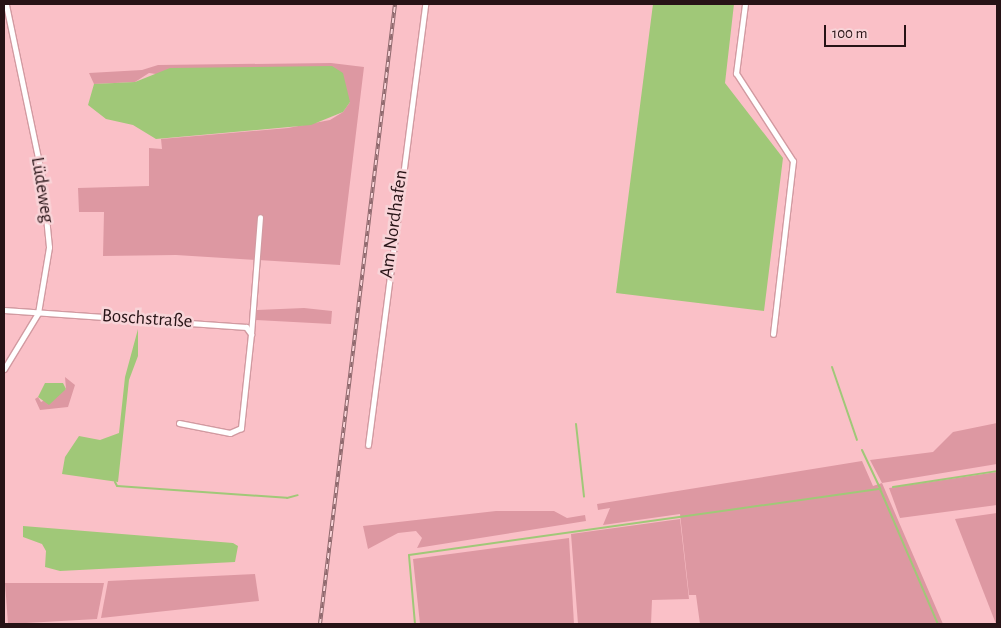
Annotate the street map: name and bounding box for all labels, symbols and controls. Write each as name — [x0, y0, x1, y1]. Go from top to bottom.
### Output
scale bar — [826, 15, 908, 47]
text: 100 m — [832, 26, 867, 41]
street label: Lüdeweg — [26, 155, 58, 225]
street label: Am Nordhafen — [375, 168, 413, 280]
street label: Boschstraße — [101, 304, 193, 334]

